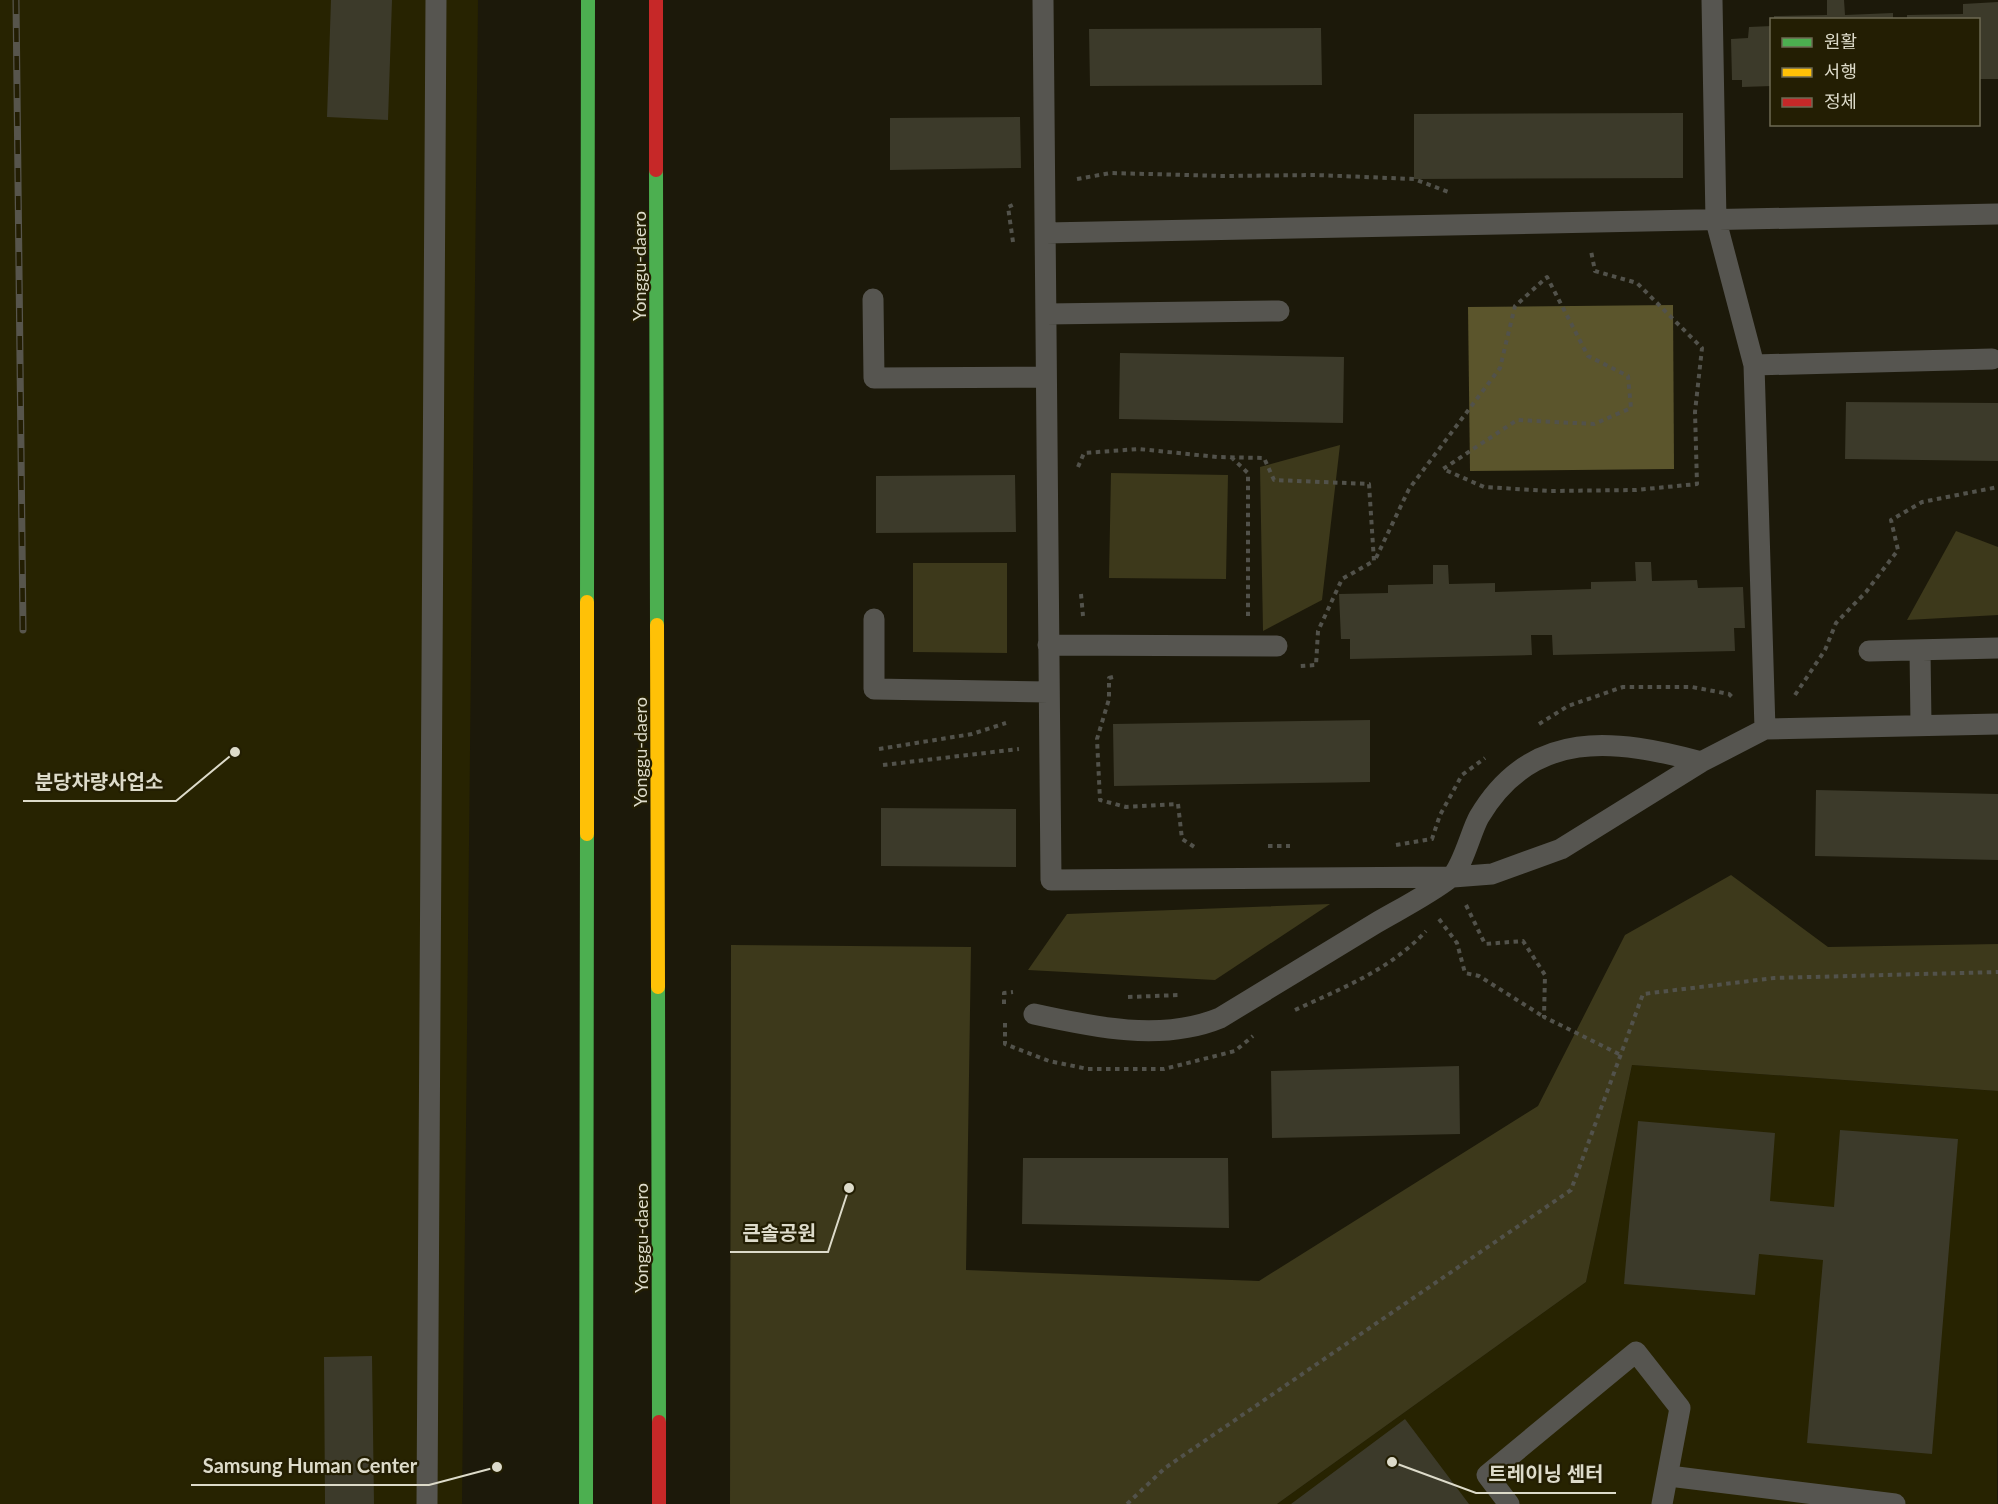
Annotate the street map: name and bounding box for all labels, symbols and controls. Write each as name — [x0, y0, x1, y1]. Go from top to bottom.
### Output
legend — [1770, 18, 1980, 126]
text: 원활 — [1824, 30, 1857, 52]
text: 서행 — [1824, 60, 1857, 82]
text: 정체 — [1824, 90, 1857, 112]
street label: Yonggu-daero — [628, 211, 650, 321]
street label: Yonggu-daero — [629, 697, 651, 807]
callout: 분당차량사업소 — [23, 763, 176, 801]
text: 분당차량사업소 — [35, 769, 163, 793]
street label: Yonggu-daero — [630, 1183, 652, 1293]
callout: 큰솔공원 — [730, 1214, 828, 1252]
text: 큰솔공원 — [742, 1220, 816, 1244]
callout: Samsung Human Center — [191, 1447, 429, 1485]
text: Samsung Human Center — [203, 1453, 418, 1477]
callout: 트레이닝 센터 — [1476, 1455, 1616, 1493]
text: 트레이닝 센터 — [1488, 1461, 1604, 1485]

